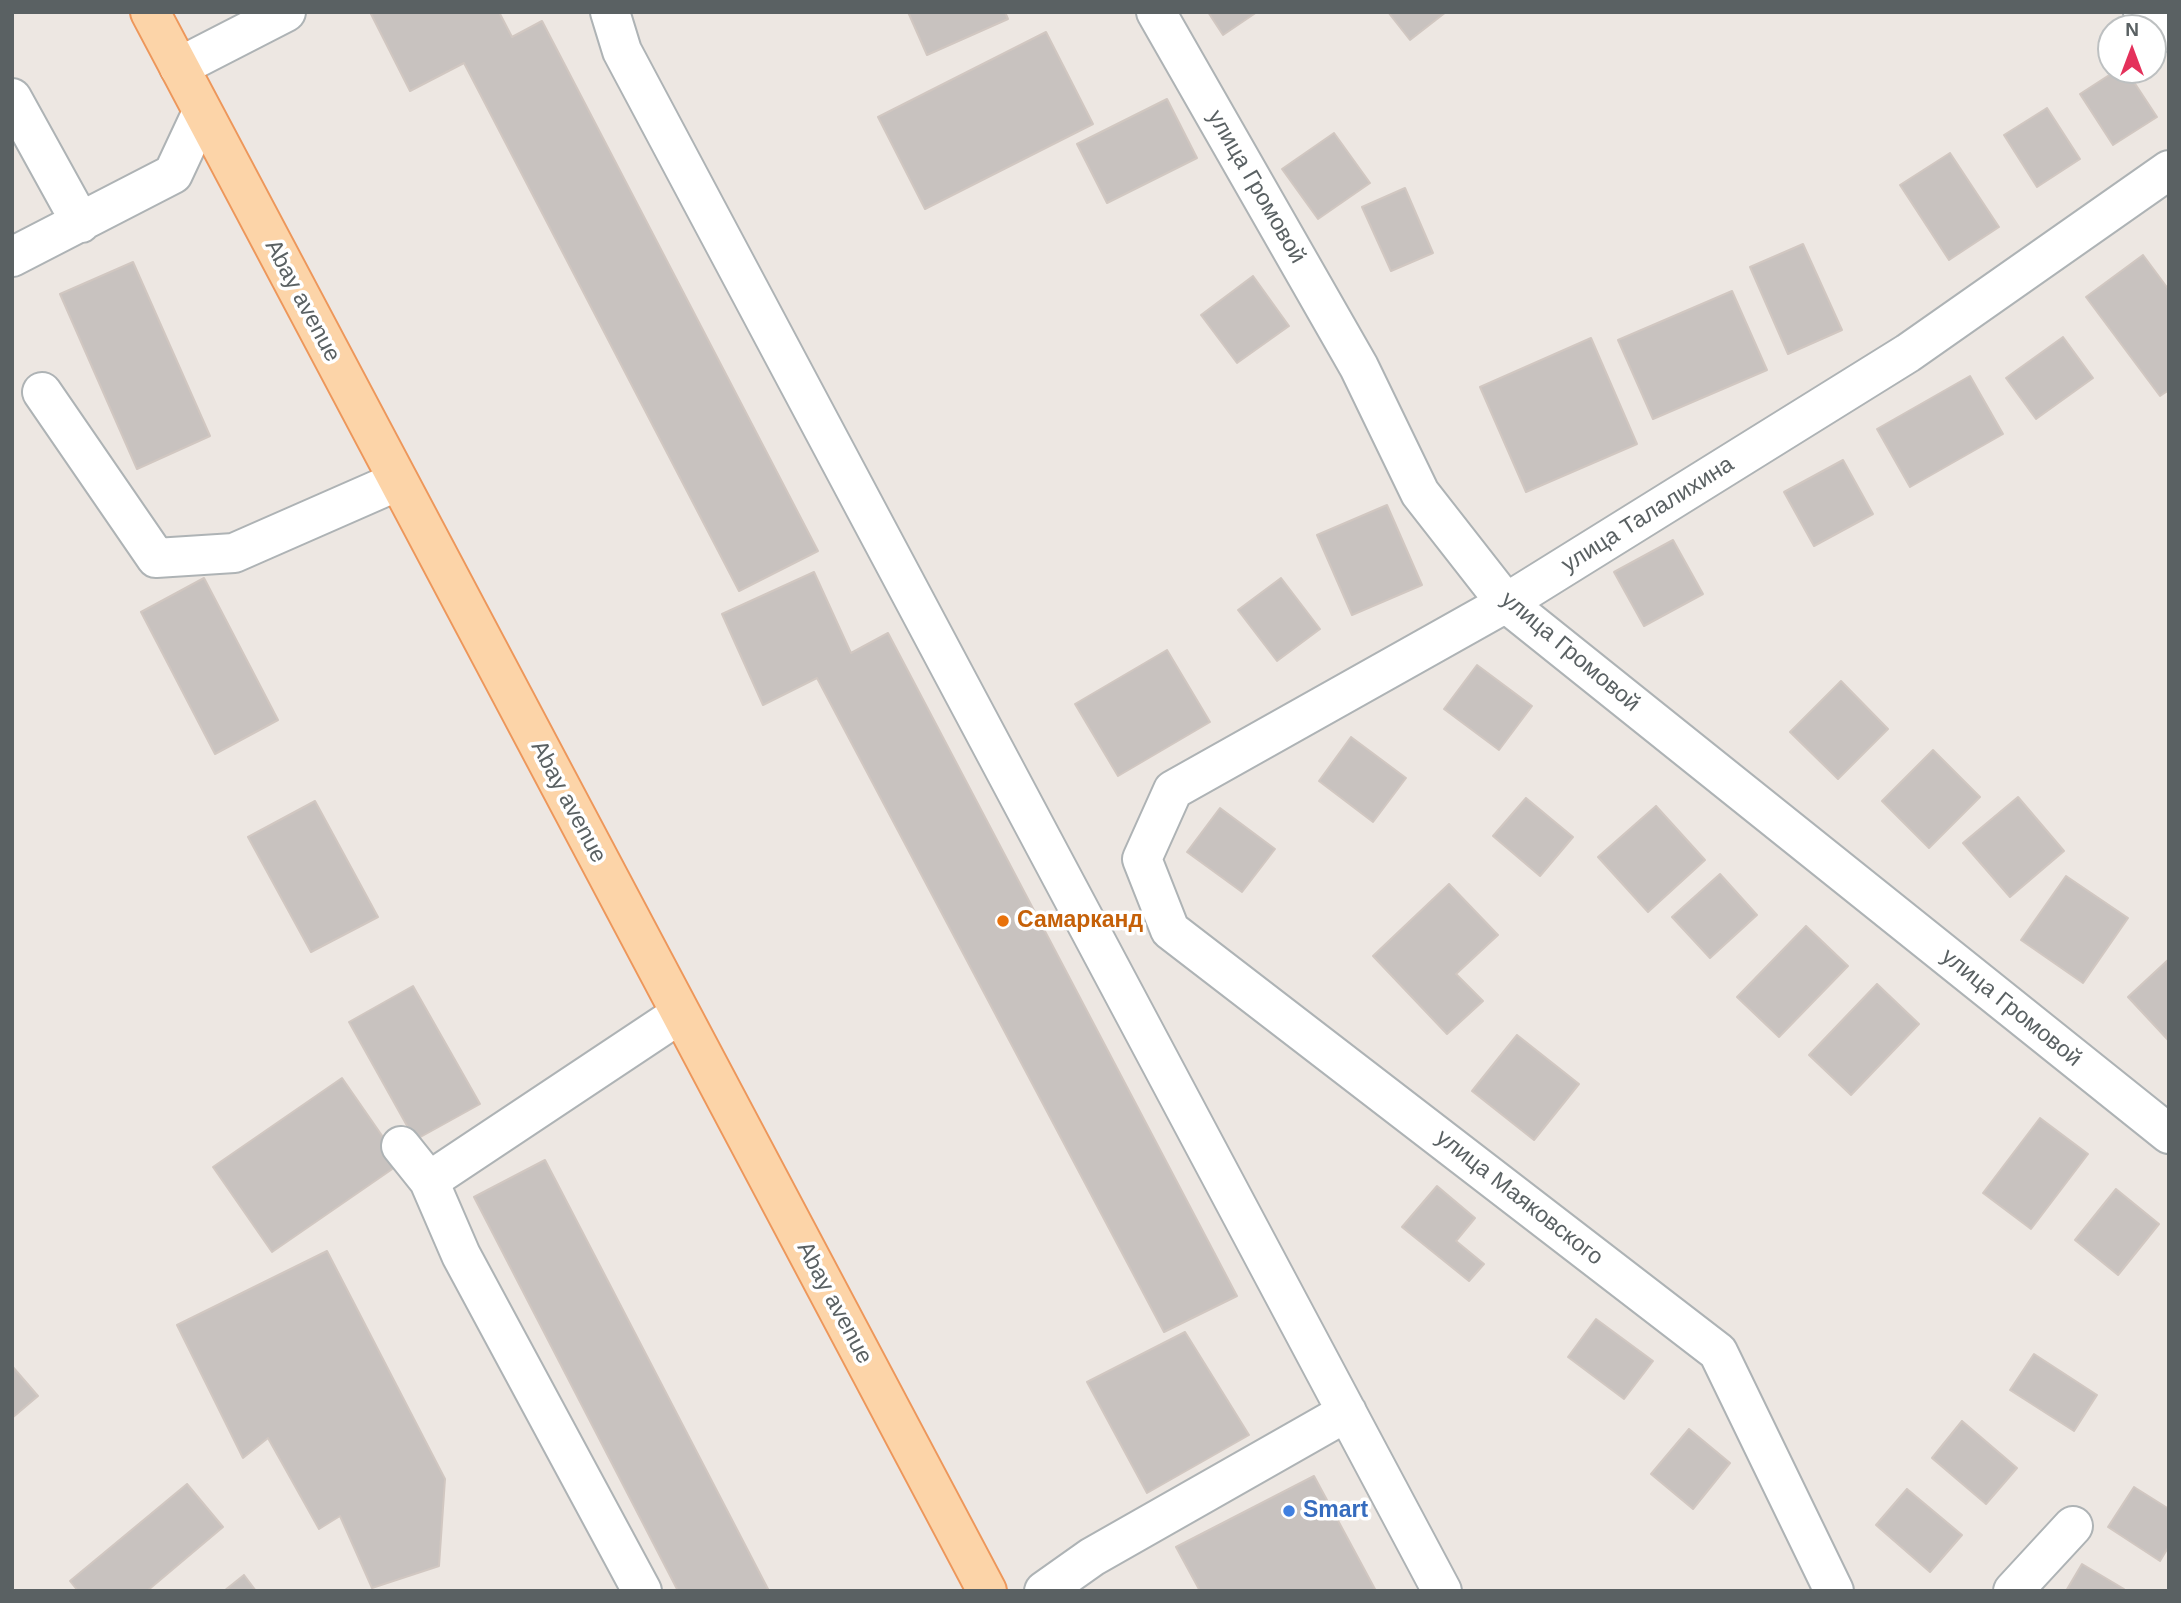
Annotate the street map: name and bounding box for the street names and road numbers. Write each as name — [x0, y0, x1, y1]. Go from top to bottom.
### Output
street label: улица Громовой — [1201, 105, 1311, 269]
street label: Abay avenue — [258, 235, 346, 367]
street label: улица Талалихина — [1557, 451, 1739, 579]
street label: улица Громовой — [1495, 586, 1645, 718]
street label: Abay avenue — [524, 736, 612, 868]
street label: улица Громовой — [1935, 943, 2087, 1073]
street label: улица Маяковского — [1430, 1124, 1608, 1272]
street label: Abay avenue — [790, 1237, 878, 1369]

